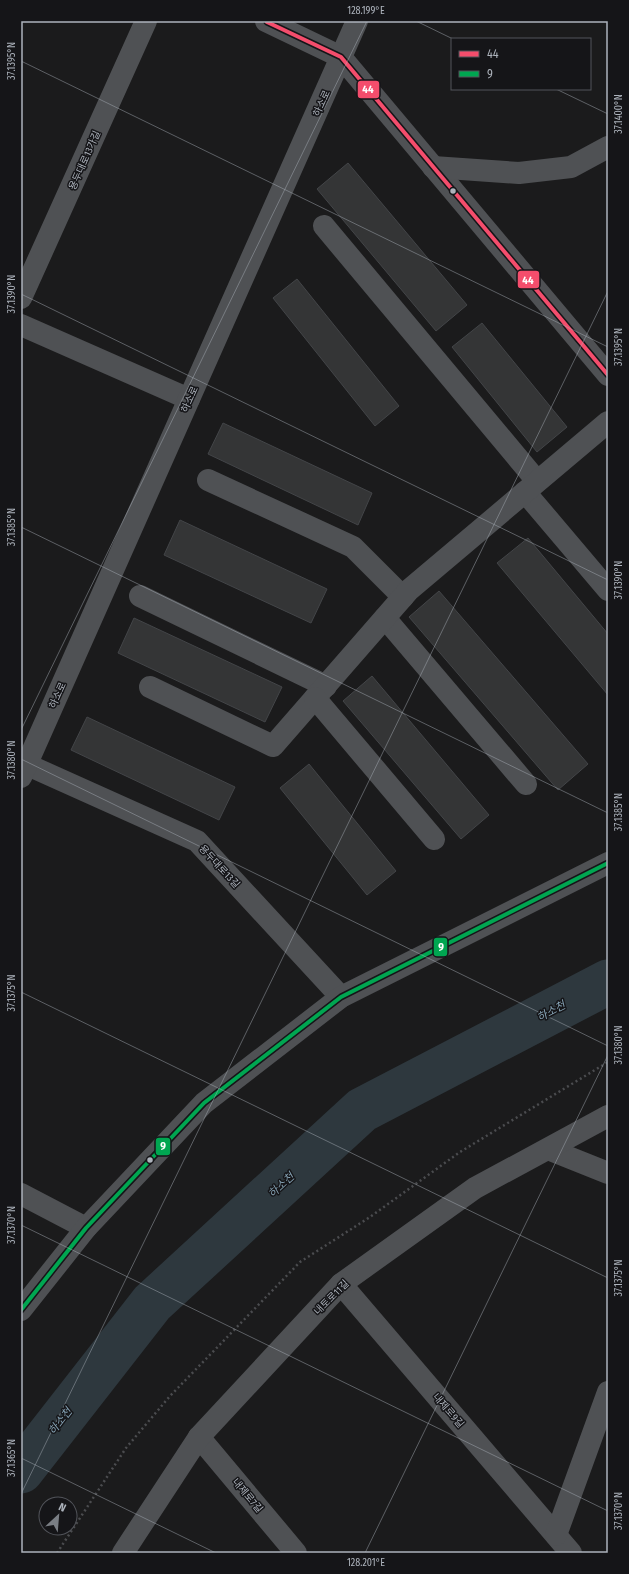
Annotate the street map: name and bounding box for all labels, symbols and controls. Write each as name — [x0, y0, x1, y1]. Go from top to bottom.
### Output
text: 128.199°E — [347, 5, 385, 17]
legend — [451, 38, 591, 90]
text: 37.1395°N — [6, 42, 18, 80]
text: 44 — [487, 47, 499, 61]
text: 9 — [487, 67, 493, 81]
line badge: 44 — [357, 80, 380, 99]
text: 44 — [362, 83, 374, 96]
street label: 하소로 — [311, 88, 333, 118]
text: 37.1400°N — [613, 94, 625, 134]
street label: 용두대로13가길 — [66, 129, 103, 192]
unlabelled marker — [448, 186, 458, 196]
line badge: 44 — [517, 270, 540, 289]
text: 44 — [522, 274, 534, 287]
text: 37.1390°N — [6, 275, 18, 313]
text: 37.1395°N — [613, 328, 625, 366]
street label: 하소로 — [179, 384, 201, 414]
text: 37.1385°N — [6, 508, 18, 546]
text: 37.1390°N — [613, 561, 625, 599]
street label: 하소로 — [47, 680, 69, 710]
text: 37.1380°N — [6, 740, 18, 780]
text: 37.1385°N — [613, 793, 625, 831]
street label: 용두대로13길 — [196, 843, 242, 891]
line badge: 9 — [433, 937, 448, 957]
text: 9 — [438, 941, 444, 954]
text: 37.1375°N — [6, 974, 18, 1012]
water label: 하소천 — [535, 998, 569, 1024]
text: 37.1380°N — [613, 1025, 625, 1065]
line badge: 9 — [155, 1137, 171, 1156]
text: 9 — [160, 1140, 166, 1153]
unlabelled marker — [145, 1155, 155, 1165]
water label: 하소천 — [266, 1169, 298, 1200]
text: 37.1370°N — [6, 1206, 18, 1244]
text: 37.1375°N — [613, 1259, 625, 1297]
street label: 내토로11길 — [312, 1278, 352, 1318]
street label: 내제로9길 — [430, 1391, 466, 1430]
water label: 하소천 — [46, 1404, 76, 1437]
text: 37.1365°N — [6, 1439, 18, 1477]
street label: 내제로7길 — [230, 1476, 265, 1515]
text: 37.1370°N — [613, 1492, 625, 1530]
north arrow — [38, 1496, 78, 1536]
text: N — [56, 1500, 68, 1515]
text: 128.201°E — [347, 1557, 385, 1569]

